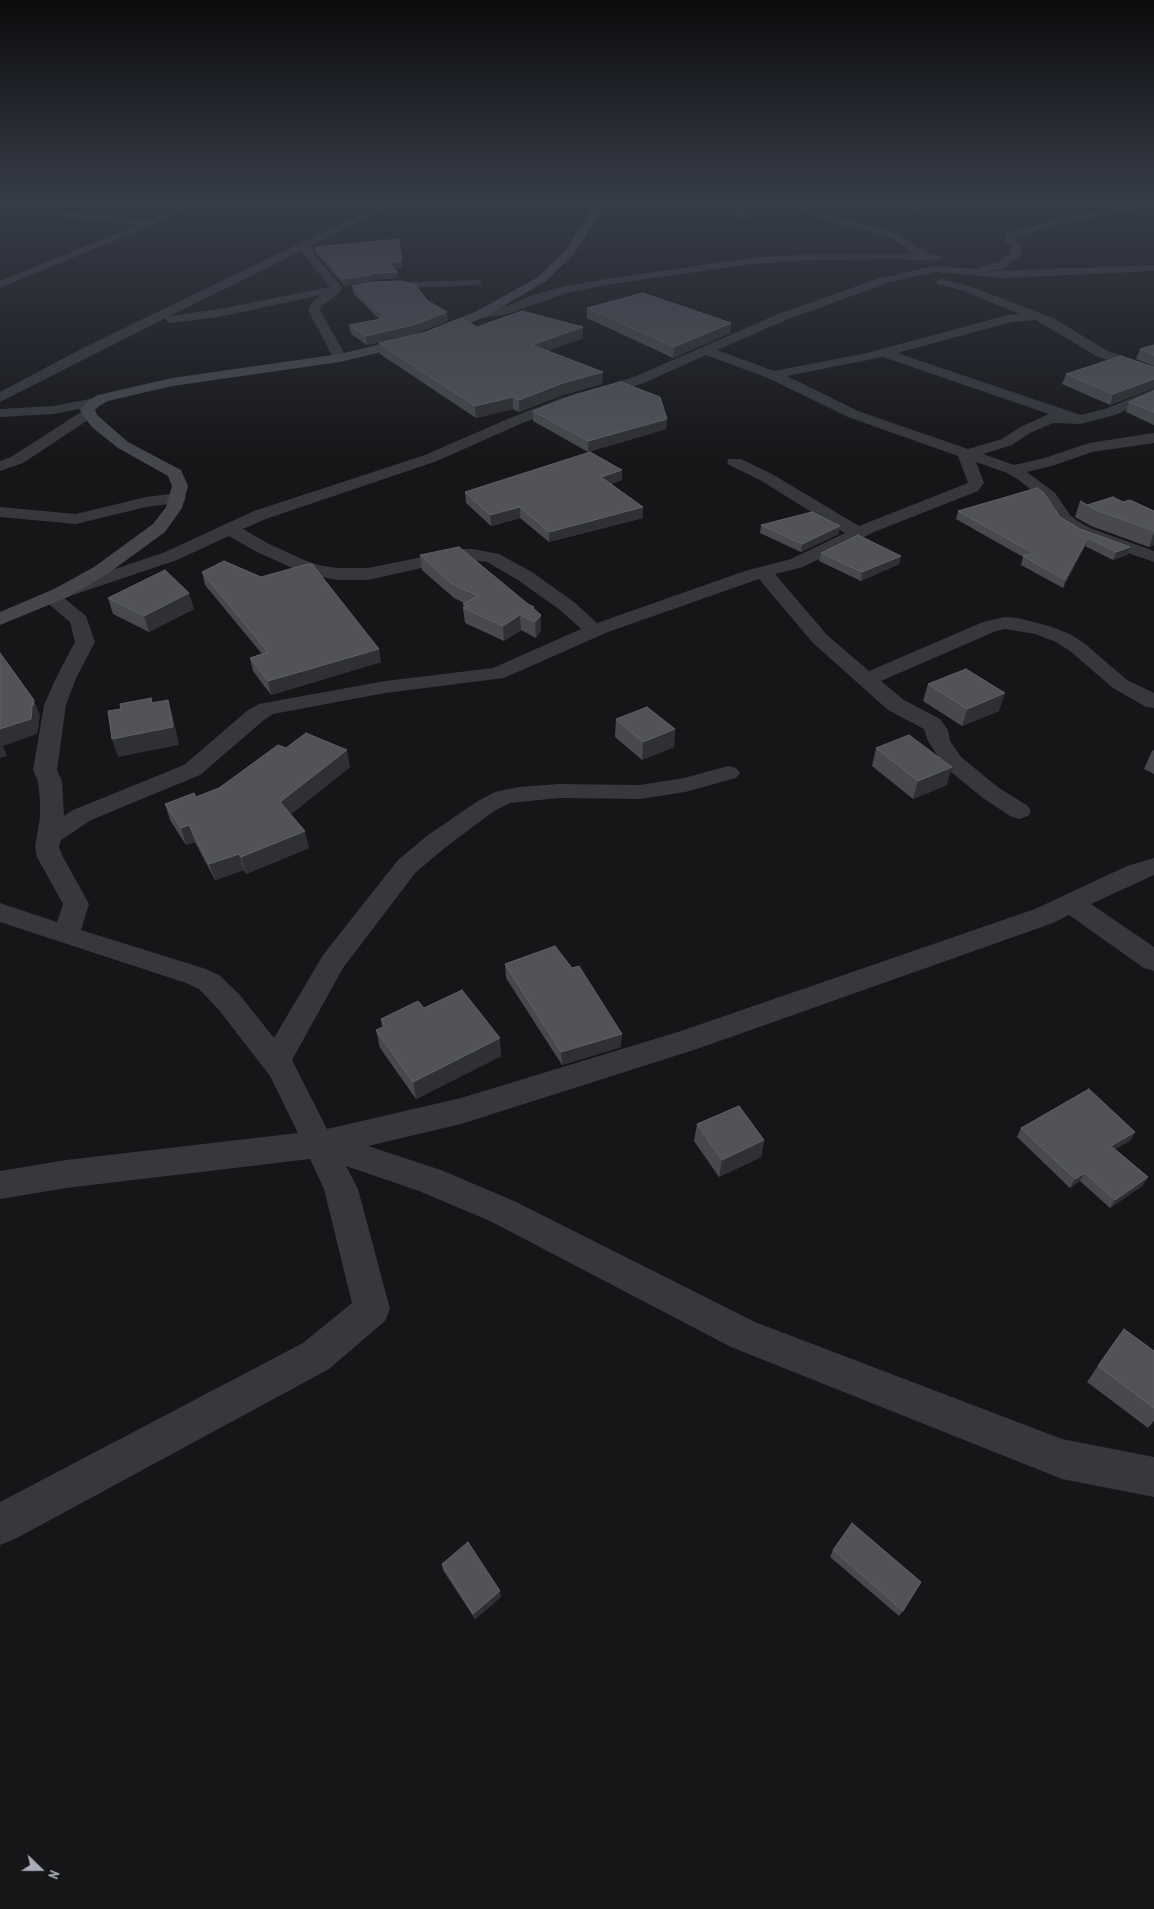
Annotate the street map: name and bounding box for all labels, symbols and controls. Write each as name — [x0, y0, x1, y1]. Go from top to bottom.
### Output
north arrow — [15, 1844, 65, 1894]
text: N — [44, 1868, 64, 1881]

